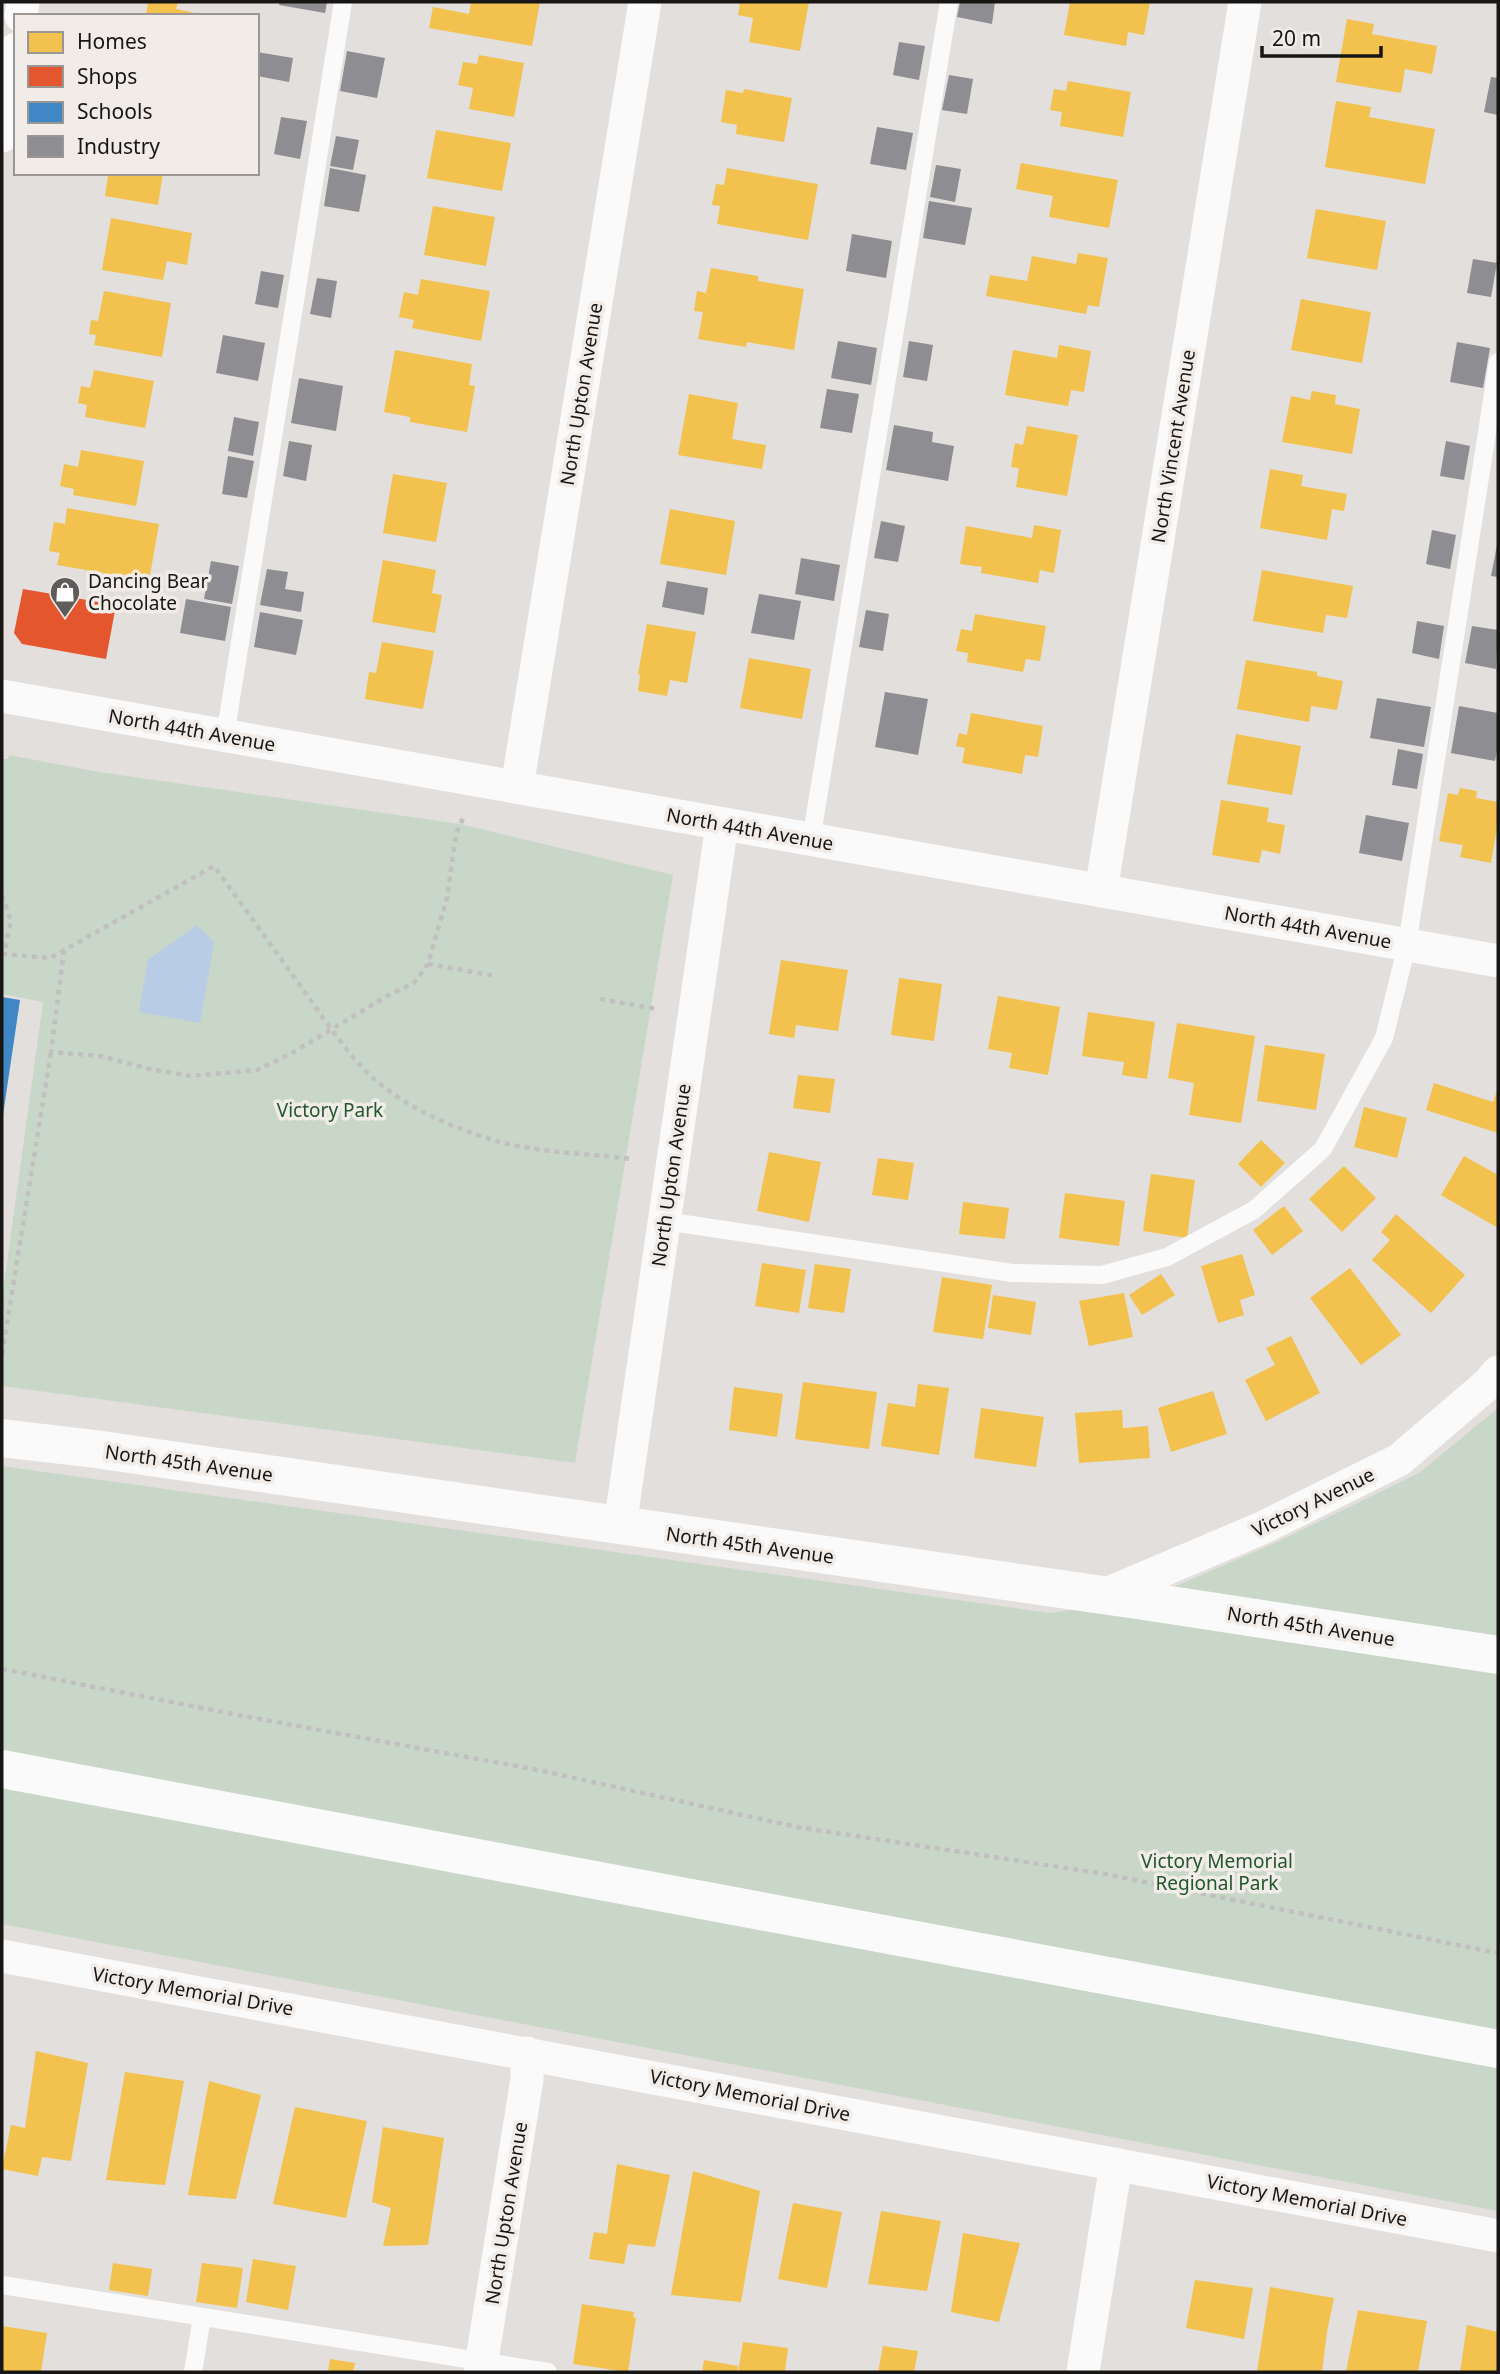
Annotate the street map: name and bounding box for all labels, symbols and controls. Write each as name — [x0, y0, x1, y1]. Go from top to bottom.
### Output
legend — [14, 14, 259, 175]
scale bar — [1262, 14, 1381, 58]
text: 20 m — [1272, 24, 1321, 52]
text: Homes — [77, 27, 147, 55]
text: Shops — [77, 62, 137, 90]
text: Schools — [77, 97, 152, 125]
text: Industry — [77, 132, 160, 160]
street label: North Upton Avenue — [554, 301, 608, 487]
street label: North Vincent Avenue — [1145, 347, 1201, 545]
place label: Dancing Bear Chocolate — [88, 568, 208, 616]
shop icon: Dancing Bear Chocolate — [48, 575, 82, 619]
street label: North 44th Avenue — [106, 702, 278, 758]
street label: North 44th Avenue — [664, 801, 836, 857]
street label: North 44th Avenue — [1222, 899, 1394, 955]
street label: North Upton Avenue — [645, 1082, 697, 1268]
park label: Victory Park — [277, 1097, 383, 1123]
street label: North 45th Avenue — [103, 1438, 275, 1488]
street label: Victory Avenue — [1248, 1461, 1378, 1543]
street label: North 45th Avenue — [664, 1520, 836, 1570]
street label: North 45th Avenue — [1225, 1600, 1397, 1652]
park label: Victory Memorial Regional Park — [1141, 1848, 1293, 1896]
street label: Victory Memorial Drive — [90, 1961, 296, 2021]
street label: Victory Memorial Drive — [648, 2063, 852, 2127]
street label: North Upton Avenue — [479, 2120, 533, 2306]
street label: Victory Memorial Drive — [1205, 2168, 1409, 2232]

